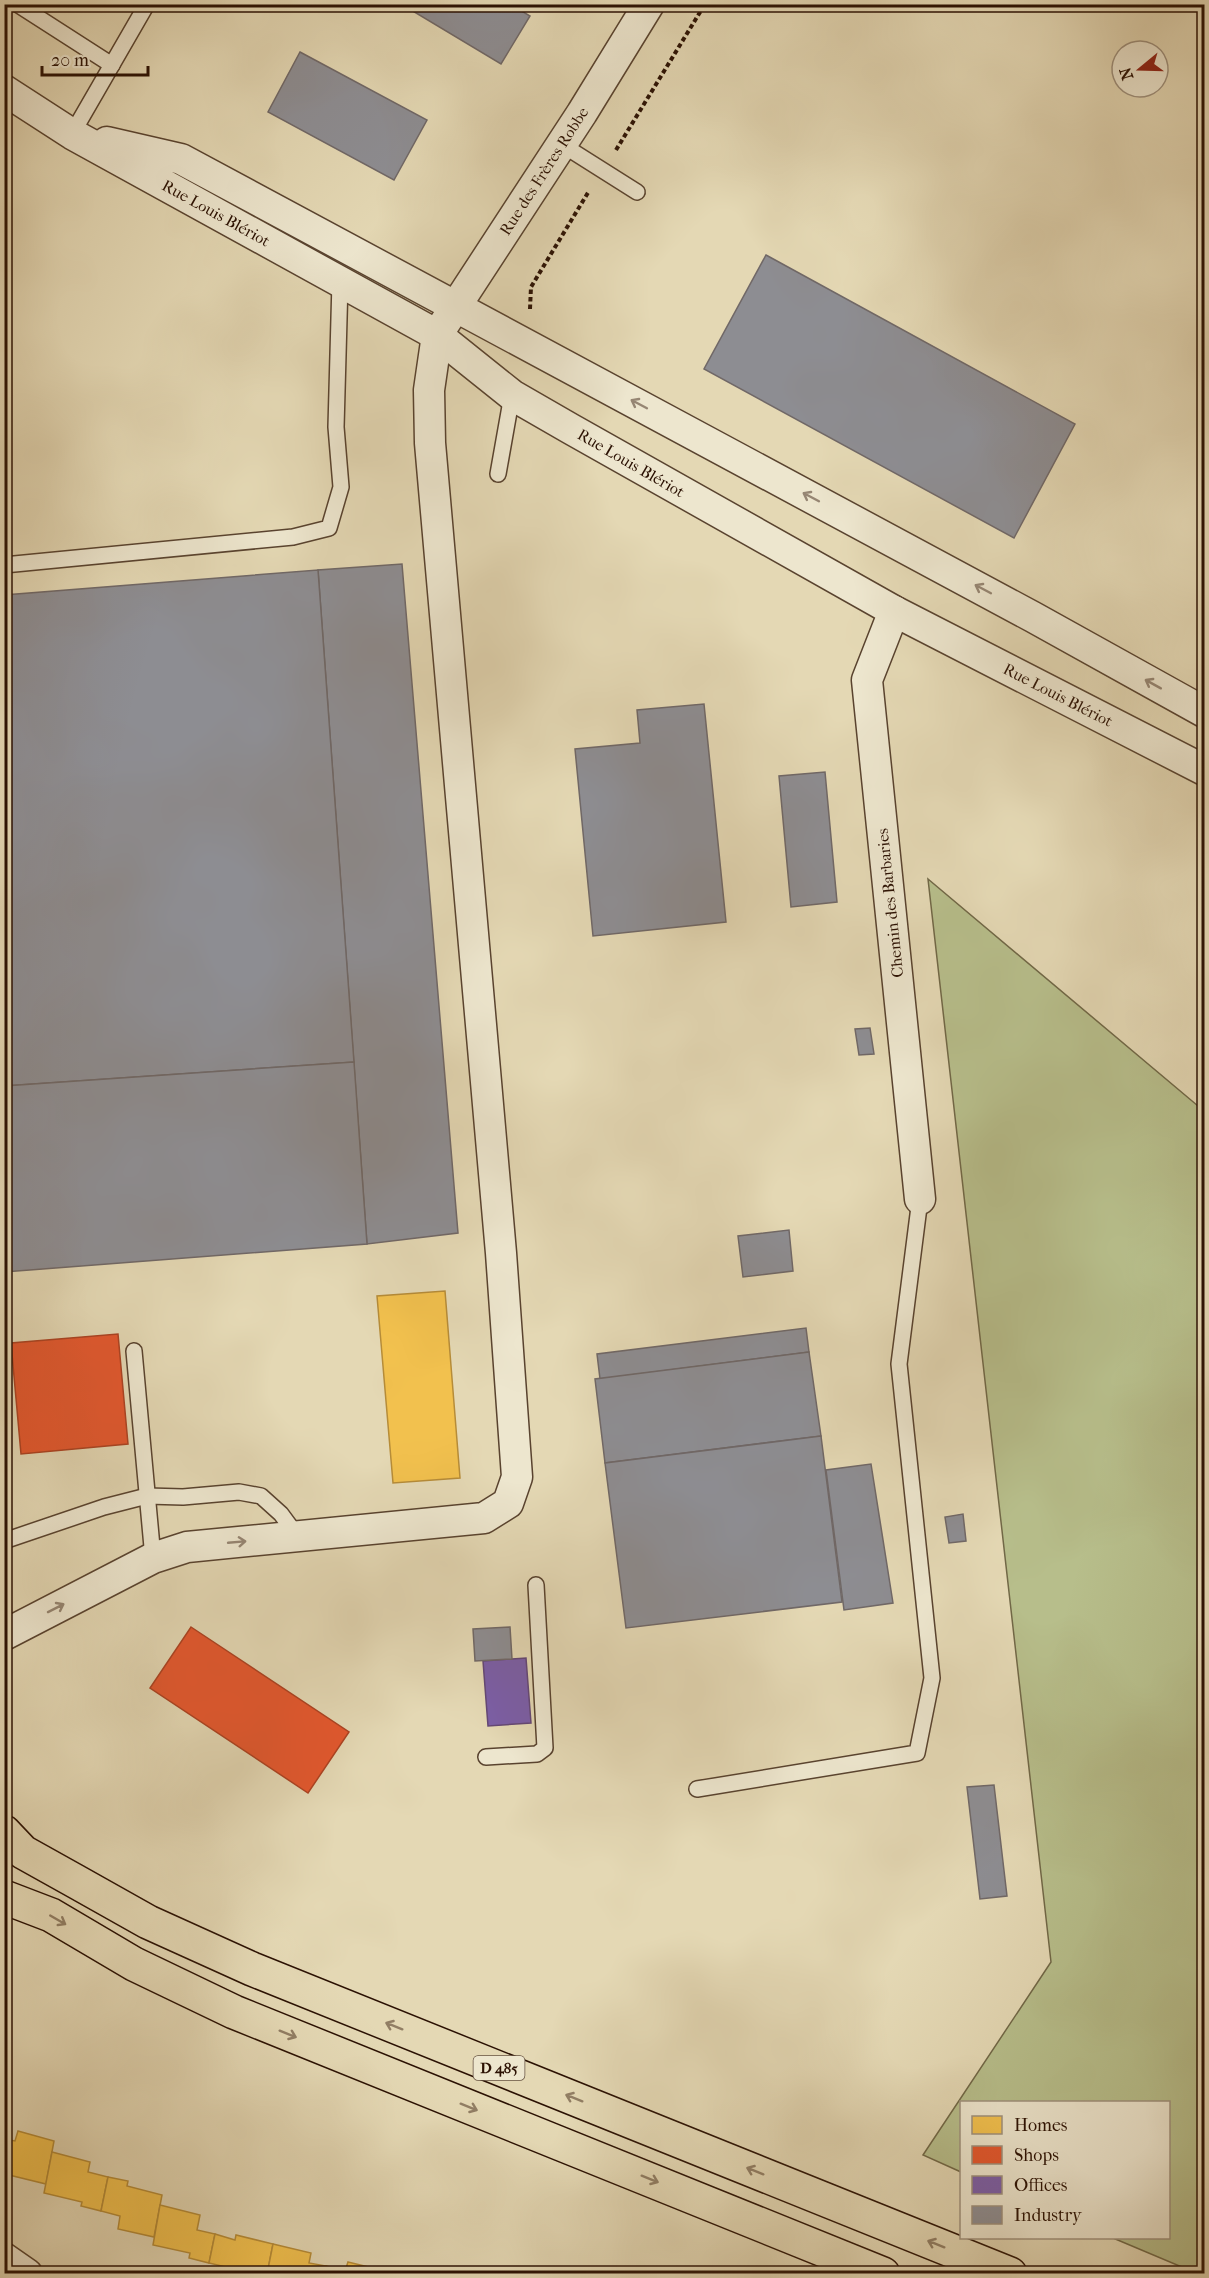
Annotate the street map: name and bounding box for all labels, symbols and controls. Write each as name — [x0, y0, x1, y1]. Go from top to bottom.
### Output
scale bar — [42, 39, 148, 77]
north arrow — [1110, 39, 1170, 99]
text: 20 m — [51, 50, 89, 71]
text: N — [1115, 64, 1137, 83]
street label: Rue des Frères Robbe — [495, 103, 593, 239]
street label: Rue Louis Blériot — [159, 176, 273, 251]
one-way arrow — [631, 398, 649, 409]
street label: Rue Louis Blériot — [574, 425, 688, 501]
one-way arrow — [803, 491, 820, 503]
one-way arrow — [974, 583, 992, 594]
street label: Rue Louis Blériot — [1000, 659, 1116, 731]
one-way arrow — [1145, 677, 1162, 689]
street label: Chemin des Barbaries — [873, 827, 907, 979]
one-way arrow — [227, 1536, 247, 1547]
one-way arrow — [47, 1602, 65, 1613]
one-way arrow — [49, 1914, 66, 1926]
one-way arrow — [385, 2019, 403, 2030]
one-way arrow — [278, 2029, 297, 2040]
road number: D 485 — [474, 2056, 524, 2080]
one-way arrow — [566, 2092, 584, 2103]
legend — [960, 2101, 1170, 2239]
one-way arrow — [459, 2102, 477, 2113]
text: Homes — [1014, 2115, 1068, 2136]
text: Shops — [1014, 2145, 1059, 2166]
one-way arrow — [747, 2165, 765, 2176]
one-way arrow — [640, 2175, 658, 2186]
text: Offices — [1014, 2175, 1068, 2196]
text: Industry — [1014, 2205, 1083, 2226]
one-way arrow — [928, 2238, 946, 2249]

